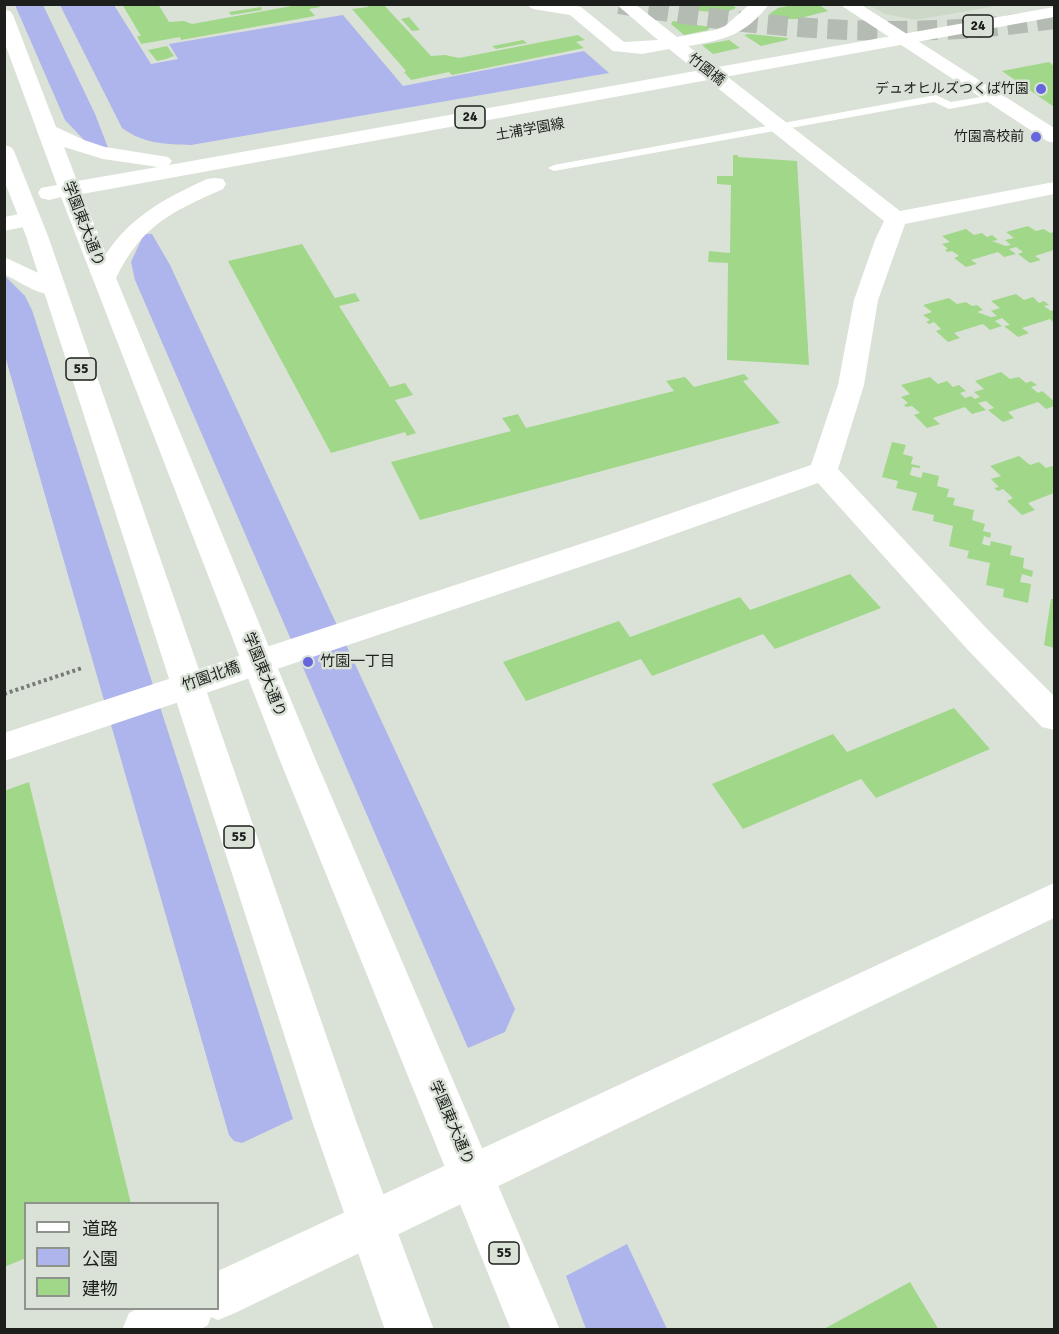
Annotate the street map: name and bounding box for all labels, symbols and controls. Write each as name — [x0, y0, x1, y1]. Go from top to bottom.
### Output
road number: 24 — [963, 15, 993, 37]
street label: 竹園橋 — [684, 50, 728, 90]
place label: デュオヒルズつくば竹園 — [875, 81, 1029, 97]
marker: デュオヒルズつくば竹園 — [1034, 82, 1048, 96]
road number: 24 — [455, 106, 485, 128]
street label: 土浦学園線 — [494, 116, 566, 144]
place label: 竹園高校前 — [954, 129, 1024, 145]
marker: 竹園高校前 — [1029, 130, 1043, 144]
street label: 学園東大通り — [58, 179, 108, 269]
road number: 55 — [66, 358, 96, 380]
street label: 学園東大通り — [239, 630, 289, 720]
place label: 竹園一丁目 — [320, 653, 395, 671]
marker: 竹園一丁目 — [301, 655, 315, 669]
street label: 竹園北橋 — [180, 659, 242, 695]
road number: 55 — [224, 826, 254, 848]
street label: 学園東大通り — [425, 1078, 477, 1168]
legend — [24, 1202, 219, 1310]
text: 道路 — [82, 1218, 118, 1240]
road number: 55 — [489, 1242, 519, 1264]
text: 公園 — [82, 1248, 118, 1270]
text: 建物 — [82, 1278, 118, 1300]

